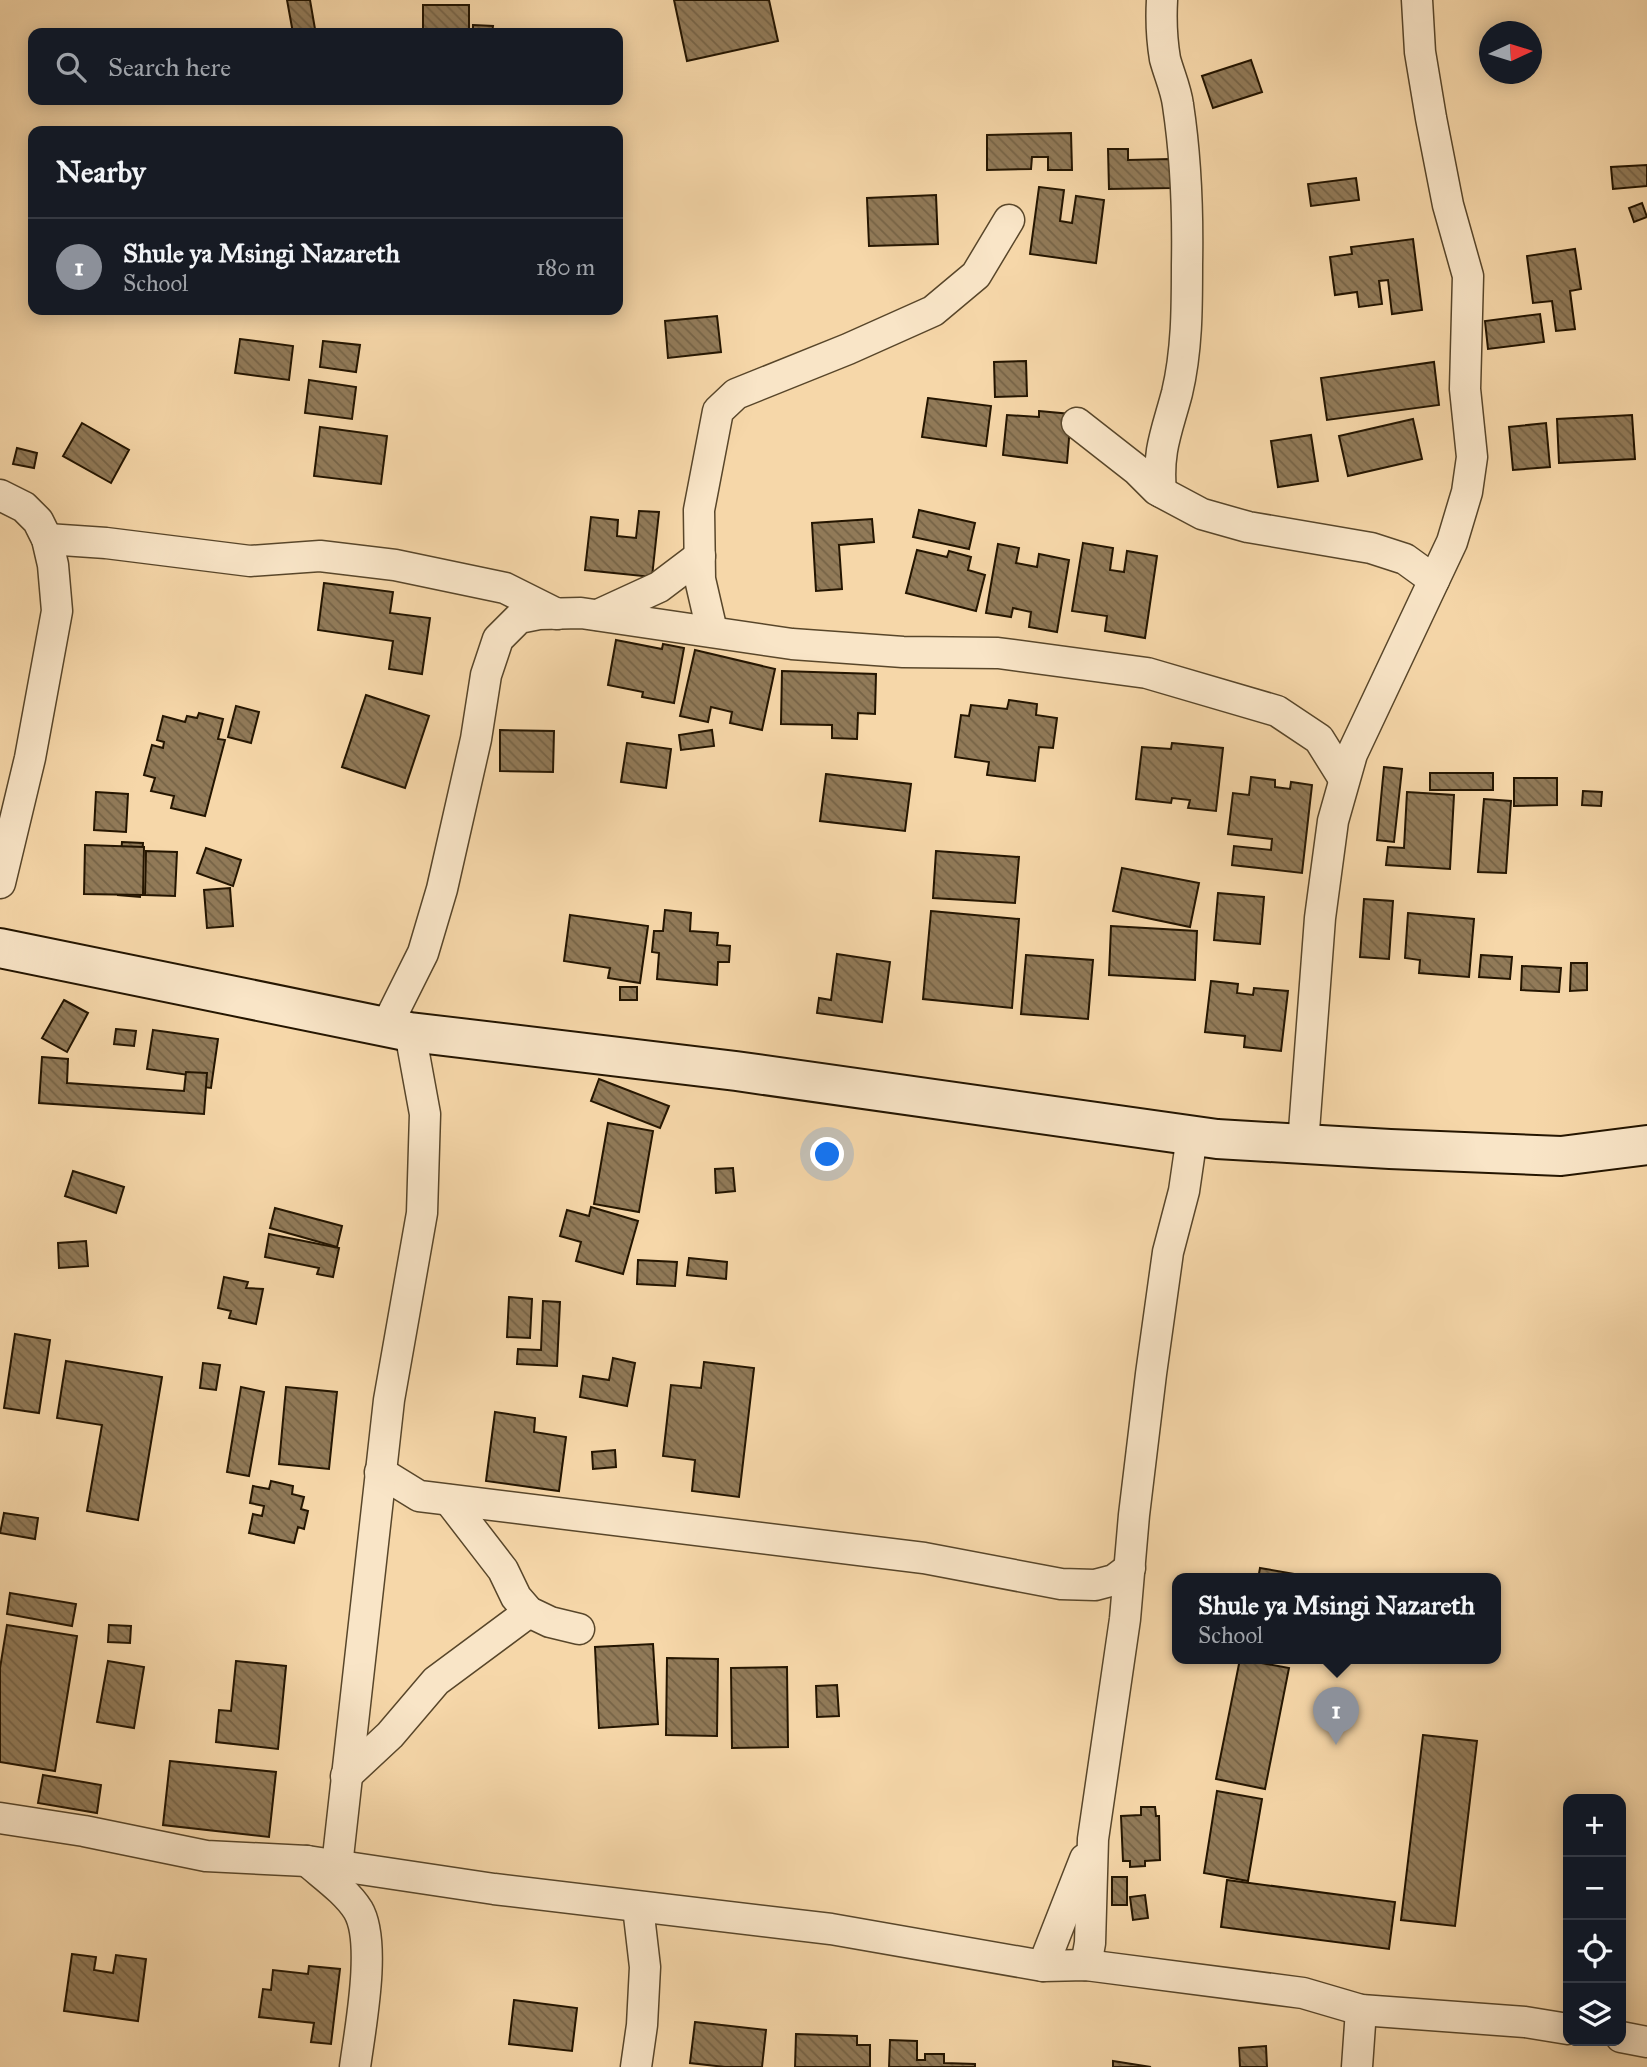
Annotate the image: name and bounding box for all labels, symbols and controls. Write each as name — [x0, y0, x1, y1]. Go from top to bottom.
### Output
north arrow — [1479, 21, 1542, 84]
search box — [28, 28, 623, 105]
icon: search — [52, 48, 90, 86]
text: Search here — [108, 51, 231, 83]
text: Nearby — [56, 154, 146, 190]
text: Shule ya Msingi Nazareth — [123, 237, 400, 269]
text: 1 — [74, 253, 84, 281]
text: 180 m — [536, 253, 595, 281]
text: School — [123, 269, 188, 297]
your location — [810, 1137, 844, 1171]
popup — [1172, 1573, 1501, 1664]
text: Shule ya Msingi Nazareth — [1198, 1589, 1475, 1621]
text: School — [1198, 1621, 1263, 1649]
pin: 1 — [1313, 1687, 1359, 1745]
map controls — [1563, 1794, 1626, 2046]
button: + — [1563, 1794, 1626, 1857]
button: − — [1563, 1857, 1626, 1920]
button: locate — [1563, 1920, 1626, 1983]
button: layers — [1563, 1983, 1626, 2046]

